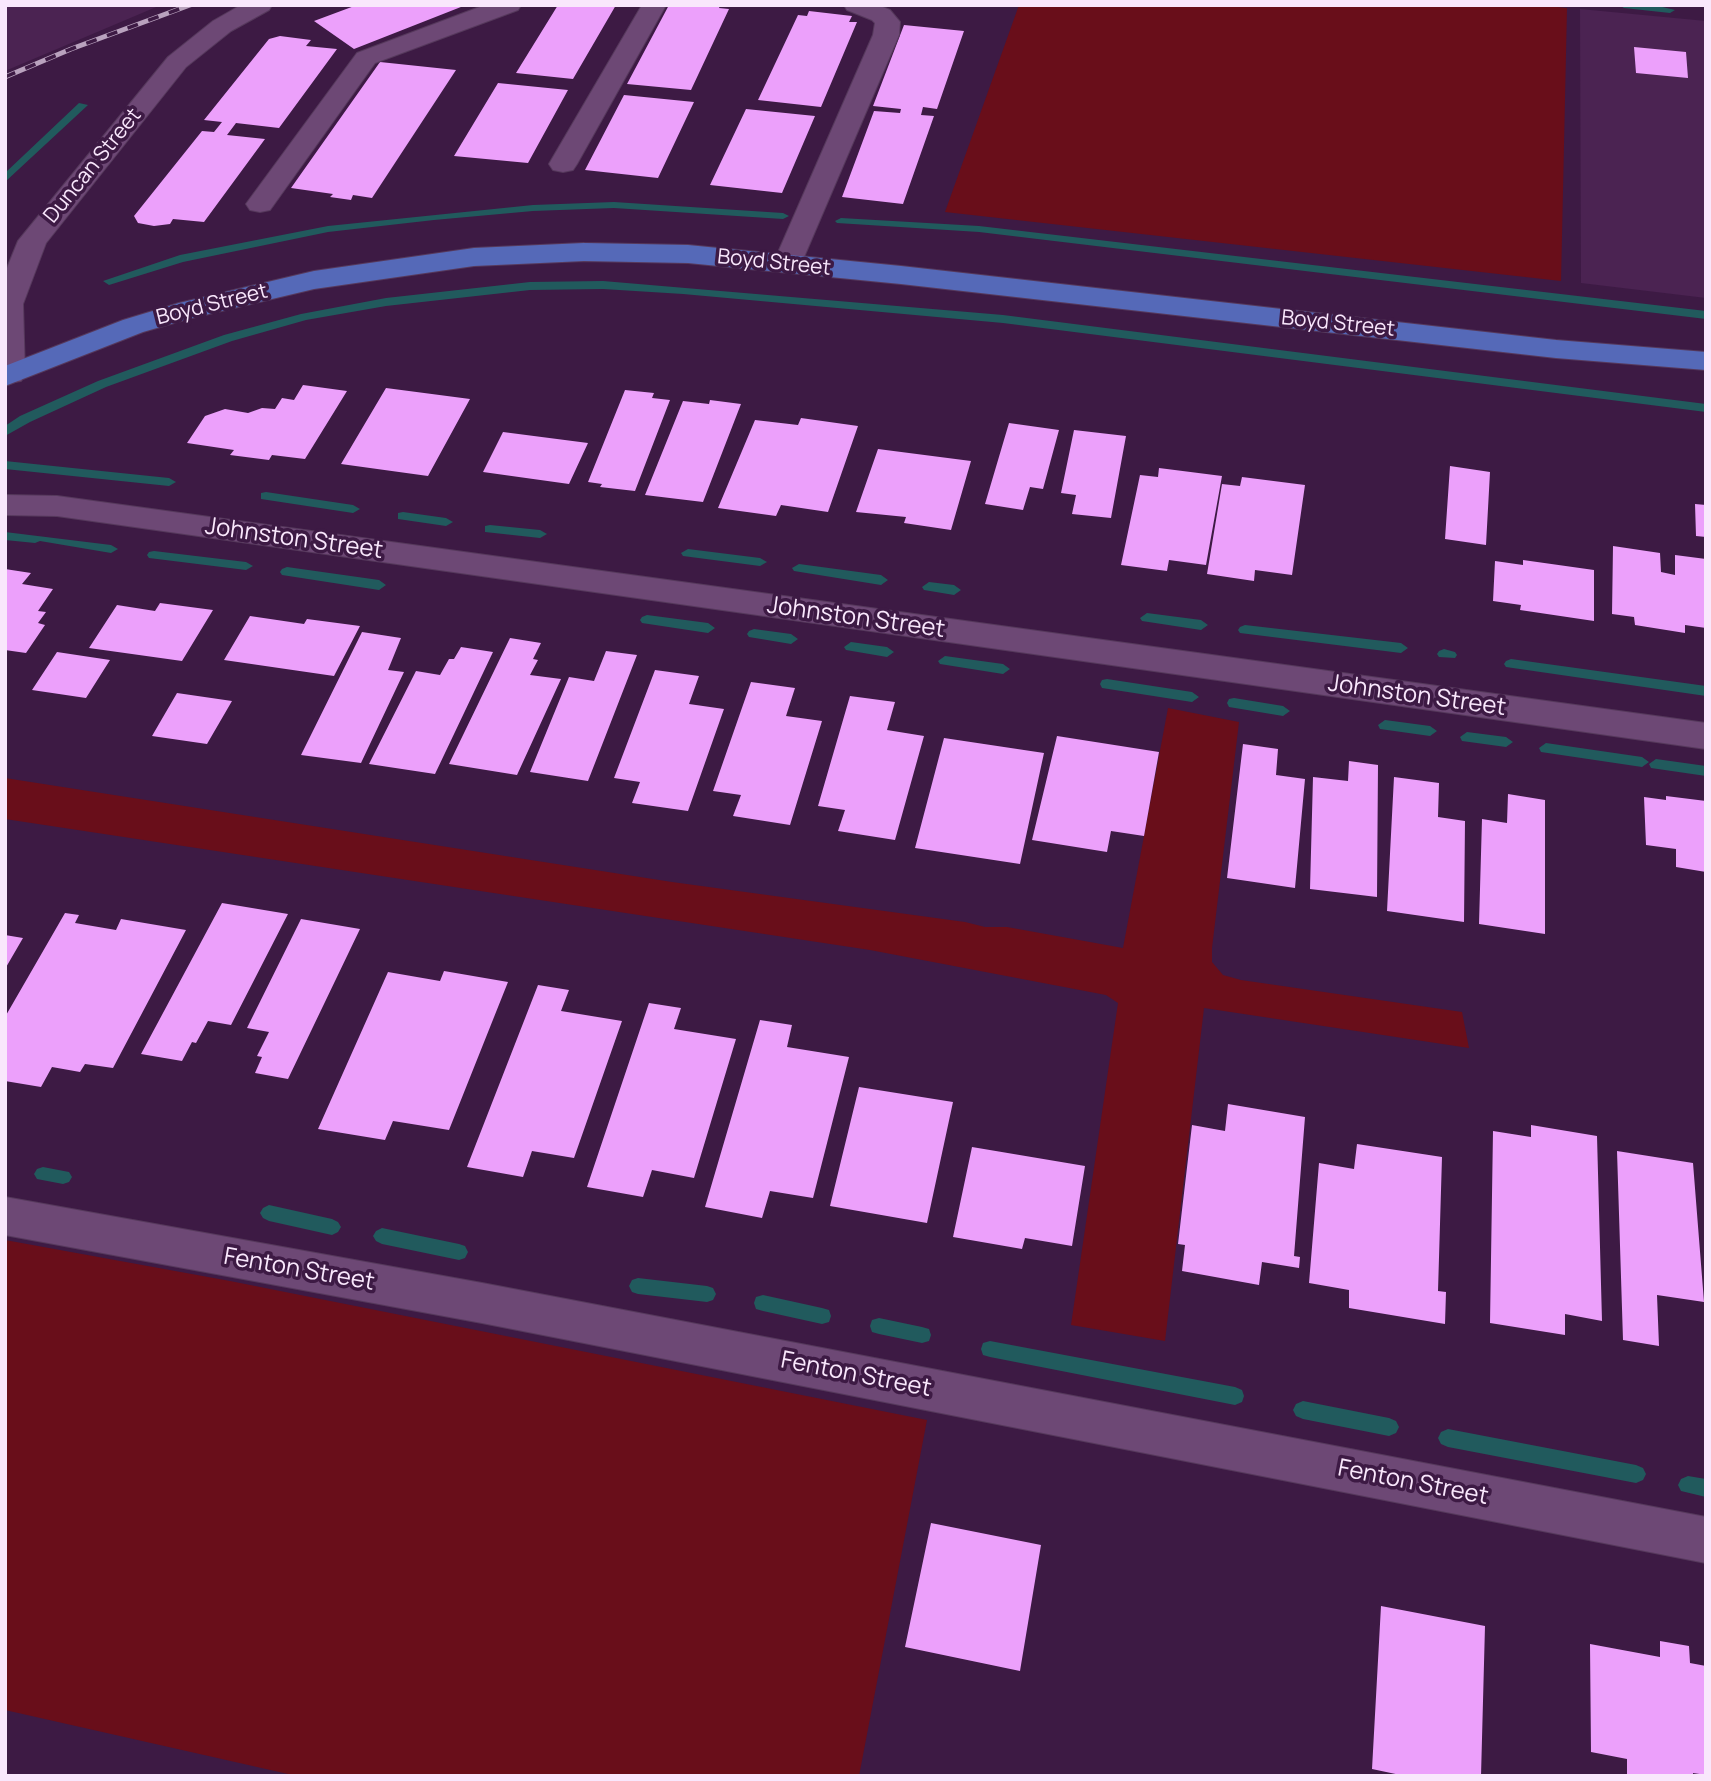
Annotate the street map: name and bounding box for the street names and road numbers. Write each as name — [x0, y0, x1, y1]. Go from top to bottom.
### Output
street label: Duncan Street — [39, 103, 147, 229]
street label: Boyd Street — [716, 245, 832, 281]
street label: Boyd Street — [154, 279, 270, 331]
street label: Boyd Street — [1280, 306, 1396, 342]
street label: Johnston Street — [203, 512, 385, 566]
street label: Johnston Street — [765, 591, 947, 645]
street label: Johnston Street — [1326, 669, 1508, 723]
street label: Fenton Street — [221, 1243, 377, 1297]
street label: Fenton Street — [778, 1346, 934, 1404]
street label: Fenton Street — [1335, 1454, 1491, 1512]

